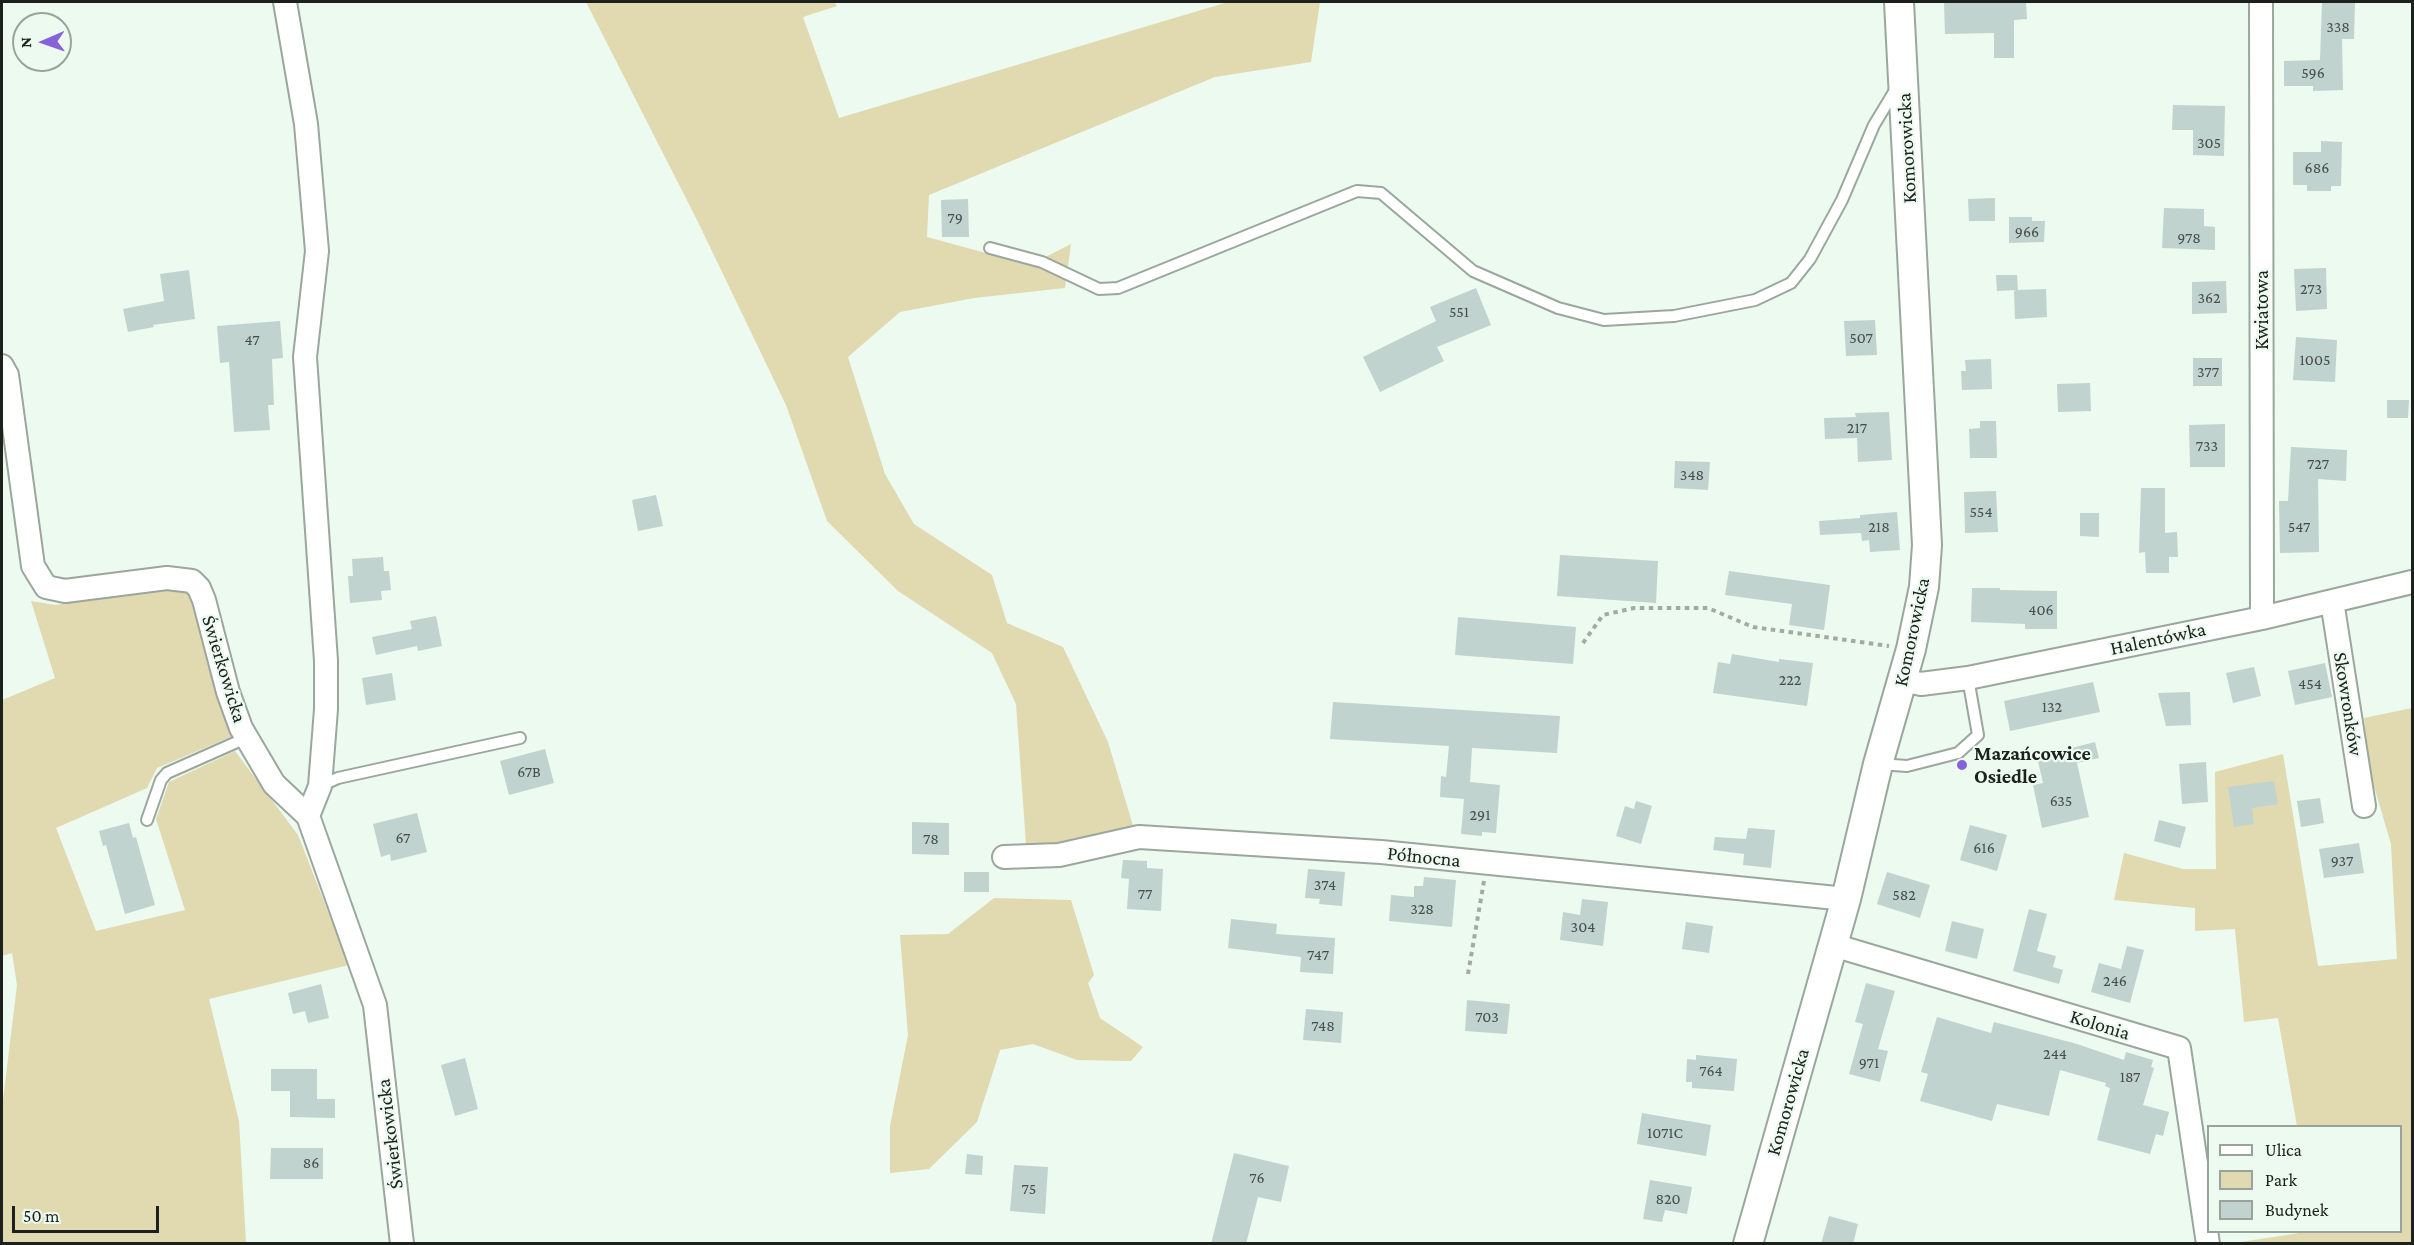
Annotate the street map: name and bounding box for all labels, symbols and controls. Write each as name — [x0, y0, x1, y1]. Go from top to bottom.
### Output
north arrow — [12, 12, 72, 72]
house number: 338 — [2326, 17, 2350, 37]
text: N — [17, 37, 34, 48]
house number: 596 — [2301, 63, 2325, 83]
street label: Komorowicka — [1892, 92, 1922, 204]
house number: 305 — [2197, 133, 2221, 153]
house number: 686 — [2305, 158, 2329, 178]
house number: 79 — [947, 208, 963, 228]
house number: 966 — [2015, 222, 2039, 242]
house number: 978 — [2177, 228, 2201, 248]
street label: Kwiatowa — [2250, 270, 2274, 350]
house number: 273 — [2300, 279, 2322, 299]
house number: 362 — [2197, 288, 2221, 308]
house number: 551 — [1449, 302, 1469, 322]
house number: 507 — [1849, 328, 1873, 348]
house number: 47 — [244, 330, 260, 350]
house number: 1005 — [2300, 350, 2330, 370]
house number: 377 — [2197, 362, 2219, 382]
house number: 217 — [1847, 418, 1867, 438]
house number: 733 — [2196, 436, 2218, 456]
house number: 727 — [2307, 454, 2329, 474]
house number: 348 — [1680, 465, 1704, 485]
house number: 554 — [1969, 502, 1993, 522]
house number: 218 — [1868, 517, 1890, 537]
house number: 547 — [2288, 517, 2310, 537]
street label: Komorowicka — [1889, 575, 1935, 689]
house number: 406 — [2028, 600, 2054, 620]
street label: Świerkowicka — [196, 612, 252, 726]
street label: Halentówka — [2108, 617, 2208, 661]
street label: Skowronków — [2328, 650, 2368, 758]
house number: 222 — [1779, 670, 1801, 690]
house number: 454 — [2298, 674, 2322, 694]
house number: 132 — [2042, 697, 2062, 717]
place label: Mazańcowice Osiedle — [1974, 742, 2091, 789]
marker: Mazańcowice Osiedle — [1955, 758, 1969, 772]
house number: 67B — [517, 762, 541, 782]
house number: 635 — [2050, 791, 2072, 811]
house number: 291 — [1469, 805, 1491, 825]
house number: 67 — [396, 828, 410, 848]
house number: 78 — [923, 829, 939, 849]
house number: 616 — [1973, 838, 1995, 858]
street label: Północna — [1386, 841, 1462, 873]
house number: 937 — [2331, 851, 2353, 871]
house number: 374 — [1314, 875, 1336, 895]
house number: 77 — [1138, 884, 1152, 904]
house number: 582 — [1892, 885, 1916, 905]
house number: 328 — [1410, 899, 1434, 919]
house number: 304 — [1571, 917, 1595, 937]
house number: 747 — [1307, 945, 1329, 965]
house number: 246 — [2103, 971, 2127, 991]
street label: Kolonia — [2067, 1005, 2133, 1045]
house number: 703 — [1475, 1007, 1499, 1027]
house number: 748 — [1311, 1016, 1335, 1036]
house number: 244 — [2043, 1044, 2067, 1064]
street label: Komorowicka — [1761, 1046, 1815, 1158]
house number: 971 — [1859, 1053, 1879, 1073]
house number: 764 — [1699, 1061, 1723, 1081]
house number: 187 — [2120, 1067, 2140, 1087]
street label: Świerkowicka — [371, 1077, 409, 1191]
house number: 1071C — [1647, 1123, 1683, 1143]
legend — [2207, 1125, 2402, 1233]
text: Ulica — [2265, 1140, 2302, 1160]
house number: 86 — [303, 1153, 319, 1173]
house number: 76 — [1249, 1168, 1265, 1188]
text: Park — [2265, 1170, 2297, 1190]
house number: 75 — [1022, 1179, 1036, 1199]
house number: 820 — [1655, 1189, 1681, 1209]
scale bar — [15, 1194, 162, 1232]
text: Budynek — [2265, 1200, 2328, 1220]
text: 50 m — [23, 1206, 60, 1226]

